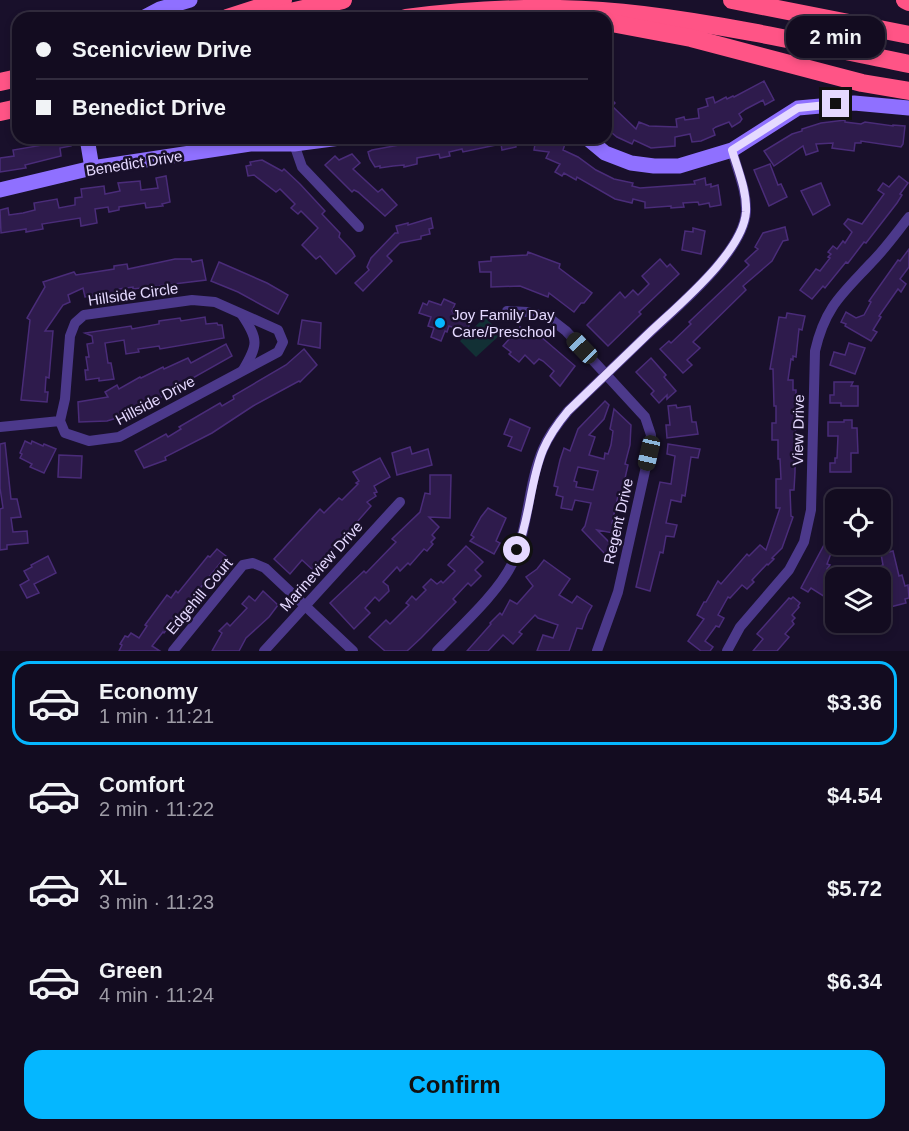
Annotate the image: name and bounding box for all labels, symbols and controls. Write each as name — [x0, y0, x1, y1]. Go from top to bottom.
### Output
callout: 2 min — [786, 17, 886, 59]
text: 2 min — [809, 26, 862, 48]
text: Scenicview Drive — [72, 37, 252, 62]
route end — [822, 90, 849, 117]
text: Benedict Drive — [72, 95, 226, 120]
street label: Benedict Drive — [84, 147, 184, 179]
street label: Hillside Circle — [87, 279, 179, 309]
place label: Joy Family Day Care/Preschool — [452, 306, 555, 340]
marker: Joy Family Day Care/Preschool — [433, 316, 447, 330]
car — [563, 329, 601, 367]
street label: Hillside Drive — [112, 372, 198, 428]
street label: View Drive — [789, 394, 807, 466]
car — [636, 433, 662, 473]
street label: Regent Drive — [600, 476, 636, 566]
map controls — [825, 489, 891, 633]
button: locate — [825, 489, 891, 555]
street label: Marineview Drive — [276, 518, 366, 614]
route start — [503, 536, 530, 563]
street label: Edgehill Court — [162, 554, 236, 638]
button: layers — [825, 567, 891, 633]
icon: car — [27, 676, 81, 730]
text: Economy — [99, 679, 198, 704]
text: $3.36 — [827, 690, 882, 715]
text: 1 min · 11:21 — [99, 705, 214, 727]
icon: car — [27, 769, 81, 823]
text: Comfort — [99, 772, 185, 797]
text: $4.54 — [827, 783, 882, 808]
text: 2 min · 11:22 — [99, 798, 214, 820]
icon: car — [27, 862, 81, 916]
text: XL — [99, 865, 127, 890]
text: $5.72 — [827, 876, 882, 901]
text: 3 min · 11:23 — [99, 891, 214, 913]
icon: car — [27, 955, 81, 1009]
text: Green — [99, 958, 163, 983]
text: $6.34 — [827, 969, 882, 994]
text: 4 min · 11:24 — [99, 984, 214, 1006]
button: Confirm — [24, 1050, 885, 1119]

